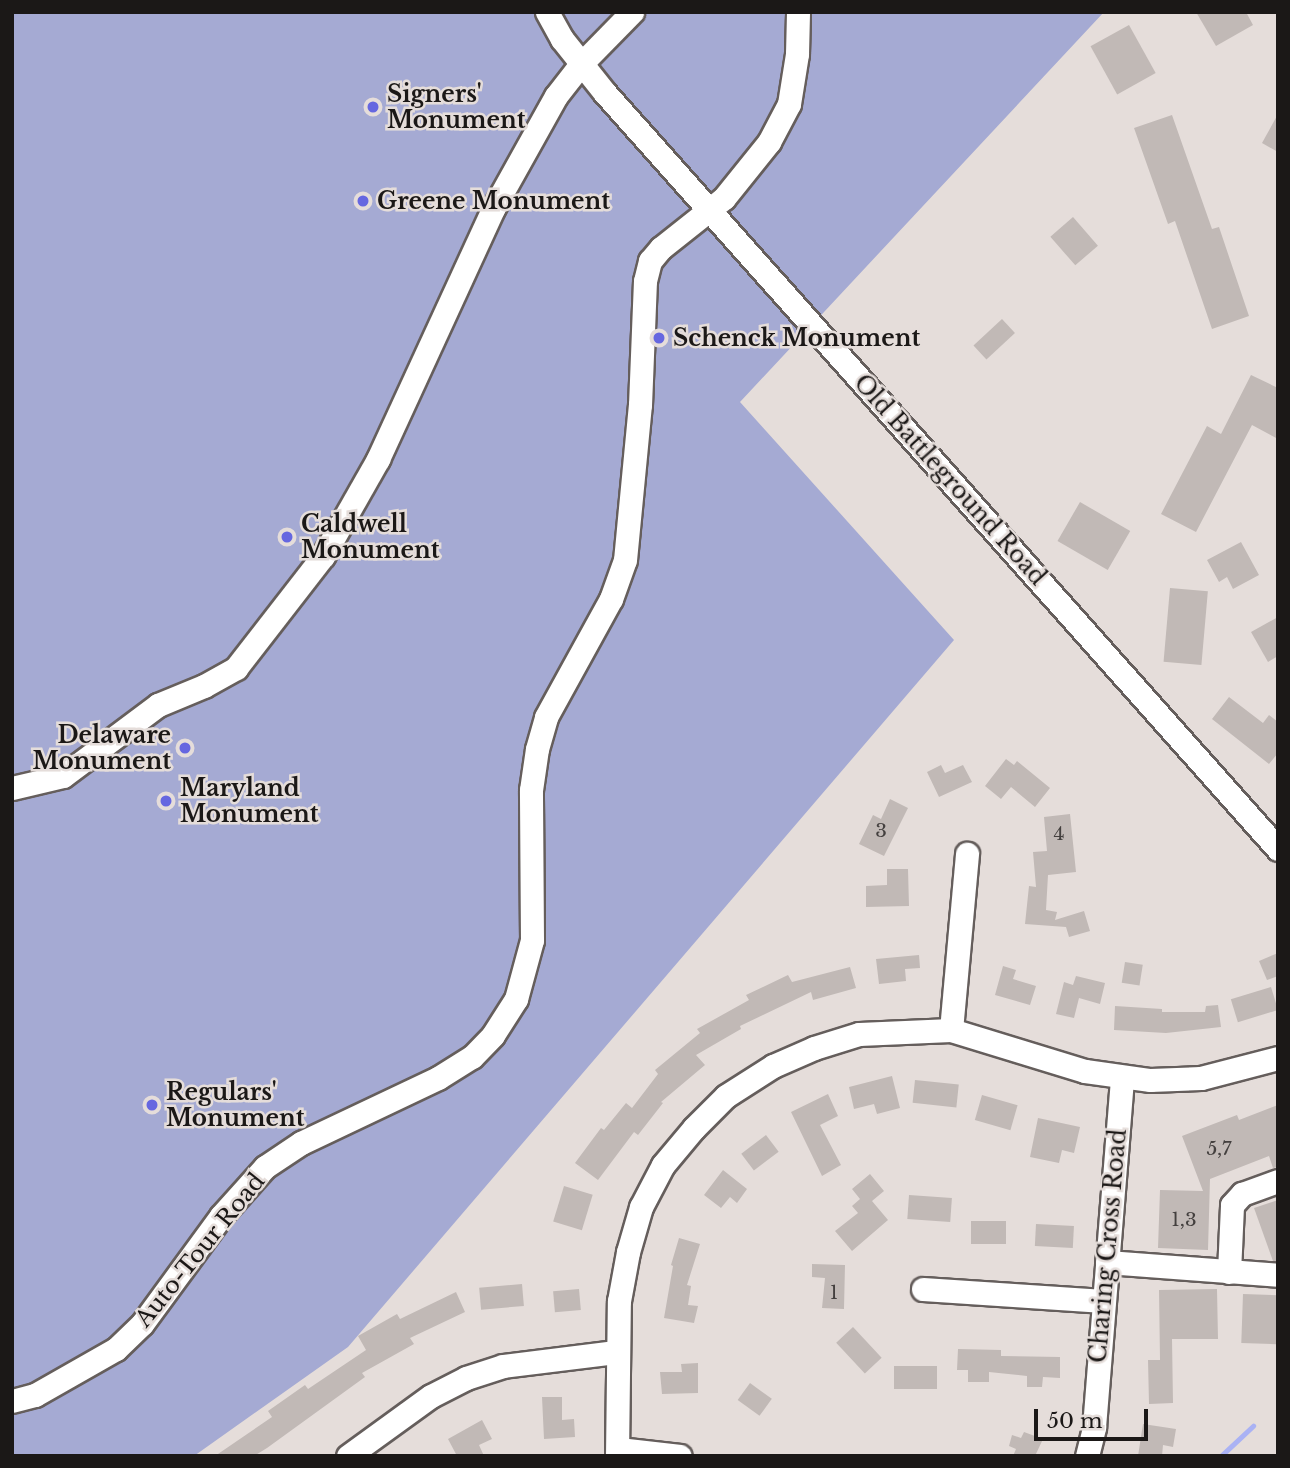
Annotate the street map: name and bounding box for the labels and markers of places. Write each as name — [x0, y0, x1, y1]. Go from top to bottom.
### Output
place label: Signers' Monument — [387, 80, 525, 134]
marker: Signers' Monument — [365, 99, 381, 115]
place label: Greene Monument — [377, 187, 610, 215]
marker: Greene Monument — [355, 193, 371, 209]
place label: Schenck Monument — [673, 324, 921, 352]
marker: Schenck Monument — [651, 330, 667, 346]
place label: Caldwell Monument — [301, 510, 439, 564]
marker: Caldwell Monument — [279, 529, 295, 545]
place label: Delaware Monument — [33, 721, 171, 775]
marker: Delaware Monument — [177, 740, 193, 756]
place label: Maryland Monument — [180, 774, 318, 828]
marker: Maryland Monument — [158, 793, 174, 809]
place label: Regulars' Monument — [166, 1078, 304, 1132]
marker: Regulars' Monument — [144, 1097, 160, 1113]

